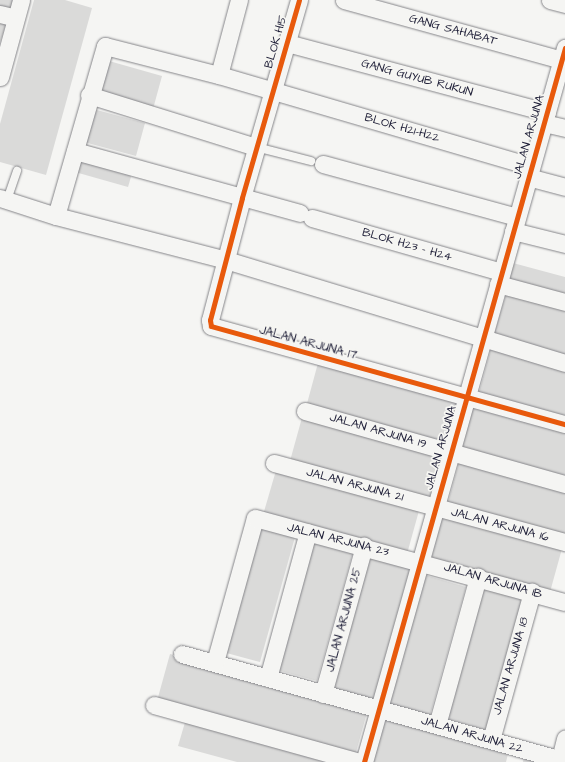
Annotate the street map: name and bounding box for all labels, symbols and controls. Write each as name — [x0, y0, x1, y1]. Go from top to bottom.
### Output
street label: GANG SAHABAT — [407, 11, 499, 49]
street label: BLOK H15 — [262, 14, 290, 70]
street label: GANG GUYUB RUKUN — [360, 56, 474, 100]
street label: JALAN ARJUNA — [510, 93, 548, 181]
street label: BLOK H21-H22 — [363, 110, 441, 146]
street label: BLOK H23 - H24 — [360, 225, 454, 265]
street label: JALAN ARJUNA 17 — [258, 323, 358, 363]
street label: JALAN ARJUNA — [422, 404, 460, 492]
street label: JALAN ARJUNA 19 — [328, 410, 428, 452]
street label: JALAN ARJUNA 21 — [305, 465, 405, 505]
street label: JALAN ARJUNA 16 — [449, 505, 551, 545]
street label: JALAN ARJUNA 23 — [285, 520, 391, 560]
street label: JALAN ARJUNA 1B — [442, 560, 544, 602]
street label: JALAN ARJUNA 25 — [323, 566, 365, 674]
street label: JALAN ARJUNA 18 — [490, 615, 532, 717]
street label: JALAN ARJUNA 22 — [419, 714, 525, 756]

